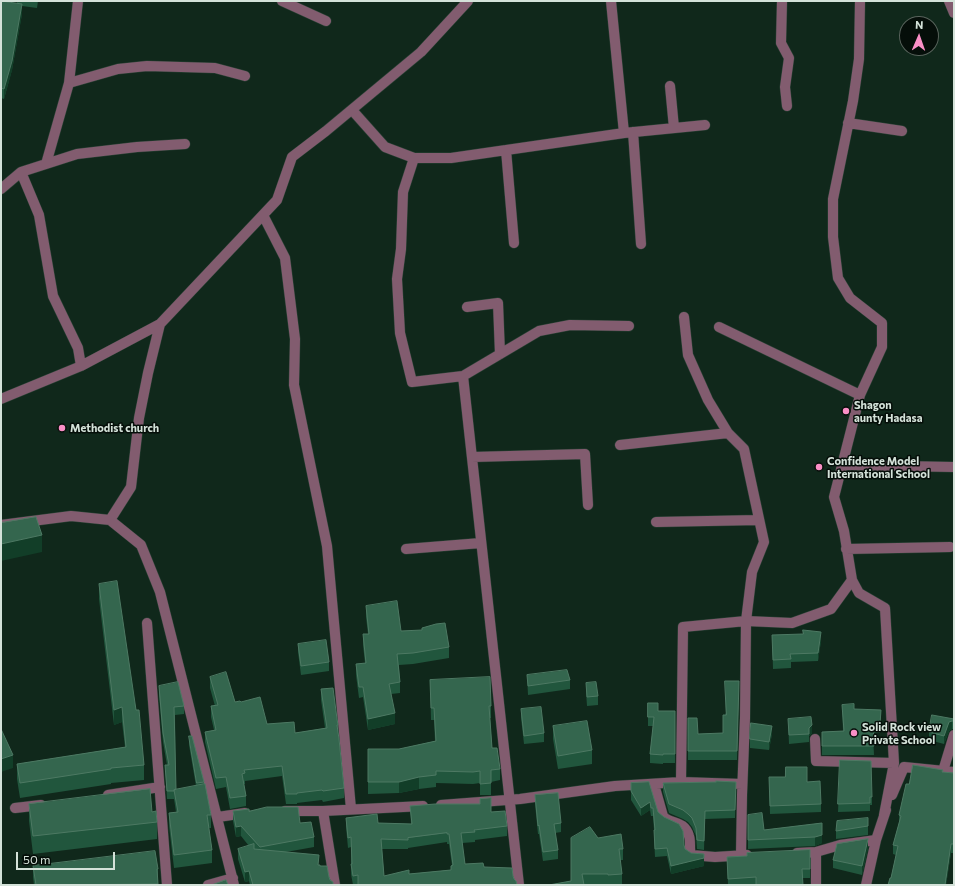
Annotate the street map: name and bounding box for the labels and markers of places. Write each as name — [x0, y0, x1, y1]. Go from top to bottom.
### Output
place label: Shagon aunty Hadasa — [854, 398, 922, 424]
marker: Shagon aunty Hadasa — [841, 406, 851, 416]
place label: Methodist church — [70, 421, 159, 435]
marker: Methodist church — [57, 423, 67, 433]
place label: Confidence Model International School — [827, 454, 930, 480]
marker: Confidence Model International School — [814, 462, 824, 472]
place label: Solid Rock view Private School — [862, 720, 941, 746]
marker: Solid Rock view Private School — [849, 728, 859, 738]

